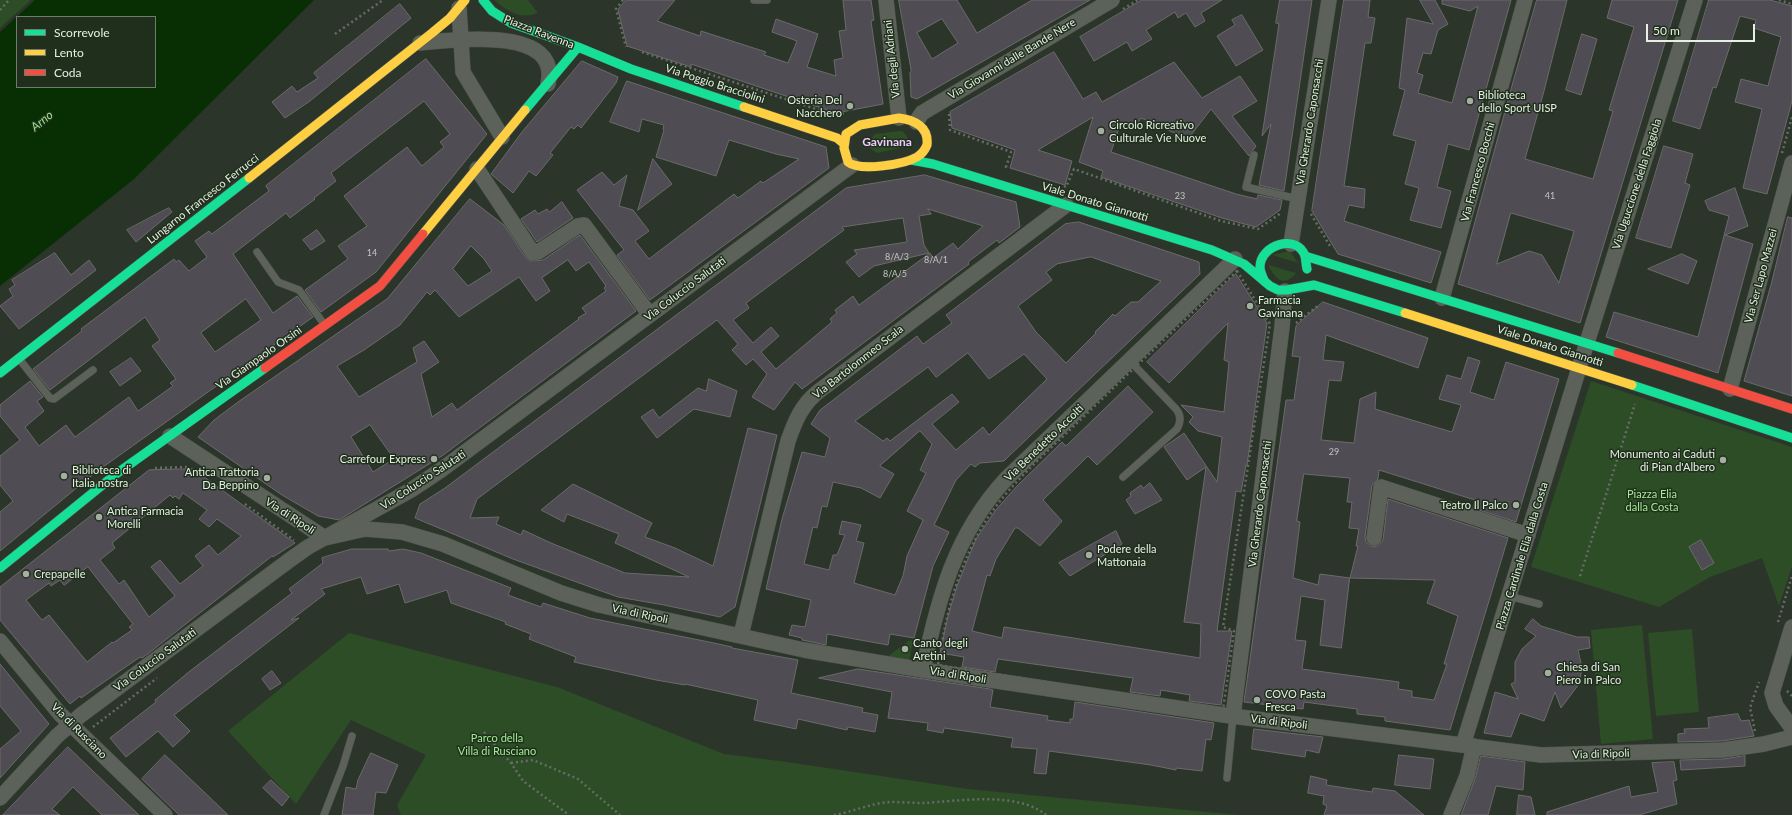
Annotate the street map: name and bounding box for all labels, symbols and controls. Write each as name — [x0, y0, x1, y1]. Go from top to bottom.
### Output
street label: Piazza Ravenna — [502, 13, 576, 51]
legend — [16, 16, 156, 88]
street label: Via Giovanni dalle Bande Nere — [946, 16, 1078, 102]
scale bar — [1648, 16, 1757, 42]
street label: Via degli Adriani — [881, 19, 903, 99]
text: 50 m — [1653, 23, 1680, 38]
text: Scorrevole — [54, 25, 110, 40]
text: Lento — [54, 45, 84, 60]
street label: Via Gherardo Caponsacchi — [1294, 58, 1326, 186]
street label: Via Poggio Bracciolini — [664, 62, 766, 106]
text: Coda — [54, 65, 81, 80]
place label: Biblioteca dello Sport UISP — [1478, 88, 1557, 114]
place label: Osteria Del Nacchero — [787, 93, 842, 119]
marker: Biblioteca dello Sport UISP — [1465, 96, 1475, 106]
marker: Osteria Del Nacchero — [845, 101, 855, 111]
water label: Arno — [28, 108, 56, 134]
street label: Via Uguccione della Faggiola — [1610, 117, 1664, 251]
place label: Circolo Ricreativo Culturale Vie Nuove — [1109, 118, 1206, 144]
street label: Via Francesco Bocchi — [1458, 121, 1498, 223]
marker: Circolo Ricreativo Culturale Vie Nuove — [1096, 126, 1106, 136]
district label: Gavinana — [862, 135, 912, 149]
street label: Lungarno Francesco Ferrucci — [145, 151, 261, 247]
street label: Viale Donato Giannotti — [1040, 180, 1150, 224]
house number: 23 — [1175, 191, 1185, 201]
house number: 41 — [1545, 191, 1555, 201]
street label: Via Ser Lapo Mazzei — [1742, 227, 1780, 325]
house number: 14 — [367, 248, 377, 258]
house number: 8/A/3 — [885, 252, 909, 262]
street label: Via Coluccio Salutati — [642, 254, 728, 324]
house number: 8/A/1 — [924, 255, 948, 265]
house number: 8/A/5 — [883, 269, 907, 279]
place label: Farmacia Gavinana — [1258, 293, 1303, 319]
marker: Farmacia Gavinana — [1245, 301, 1255, 311]
street label: Via Bartolommeo Scala — [810, 322, 906, 402]
street label: Via Giampaolo Orsini — [213, 323, 305, 393]
street label: Viale Donato Giannotti — [1495, 323, 1605, 369]
street label: Via Benedetto Accolti — [1002, 402, 1086, 484]
street label: Via Gherardo Caponsacchi — [1246, 440, 1274, 568]
house number: 29 — [1329, 447, 1339, 457]
place label: Monumento ai Caduti di Pian d'Albero — [1610, 447, 1715, 473]
street label: Via Coluccio Salutati — [378, 448, 468, 512]
place label: Carrefour Express — [340, 452, 426, 466]
marker: Carrefour Express — [429, 454, 439, 464]
marker: Monumento ai Caduti di Pian d'Albero — [1718, 455, 1728, 465]
place label: Biblioteca di Italia nostra — [72, 463, 131, 489]
place label: Antica Trattoria Da Beppino — [185, 465, 259, 491]
marker: Biblioteca di Italia nostra — [59, 471, 69, 481]
marker: Antica Trattoria Da Beppino — [262, 473, 272, 483]
street label: Piazza Cardinale Elia dalla Costa — [1493, 481, 1551, 631]
park label: Piazza Elia dalla Costa — [1626, 487, 1678, 513]
street label: Via di Ripoli — [262, 495, 318, 537]
place label: Teatro Il Palco — [1441, 498, 1508, 512]
marker: Teatro Il Palco — [1511, 500, 1521, 510]
place label: Antica Farmacia Morelli — [107, 504, 184, 530]
marker: Antica Farmacia Morelli — [94, 512, 104, 522]
place label: Podere della Mattonaia — [1097, 542, 1157, 568]
marker: Podere della Mattonaia — [1084, 550, 1094, 560]
place label: Crepapelle — [34, 567, 86, 581]
marker: Crepapelle — [21, 569, 31, 579]
street label: Via di Ripoli — [611, 602, 669, 626]
street label: Via Coluccio Salutati — [111, 626, 199, 694]
place label: Canto degli Aretini — [913, 636, 968, 662]
marker: Canto degli Aretini — [900, 644, 910, 654]
place label: Chiesa di San Piero in Palco — [1556, 660, 1621, 686]
street label: Via di Ripoli — [929, 664, 987, 686]
marker: Chiesa di San Piero in Palco — [1543, 668, 1553, 678]
place label: COVO Pasta Fresca — [1265, 687, 1326, 713]
marker: COVO Pasta Fresca — [1252, 695, 1262, 705]
street label: Via di Rusciano — [48, 700, 110, 762]
street label: Via di Ripoli — [1250, 712, 1308, 732]
park label: Parco della Villa di Rusciano — [458, 731, 536, 757]
street label: Via di Ripoli — [1572, 746, 1630, 762]

